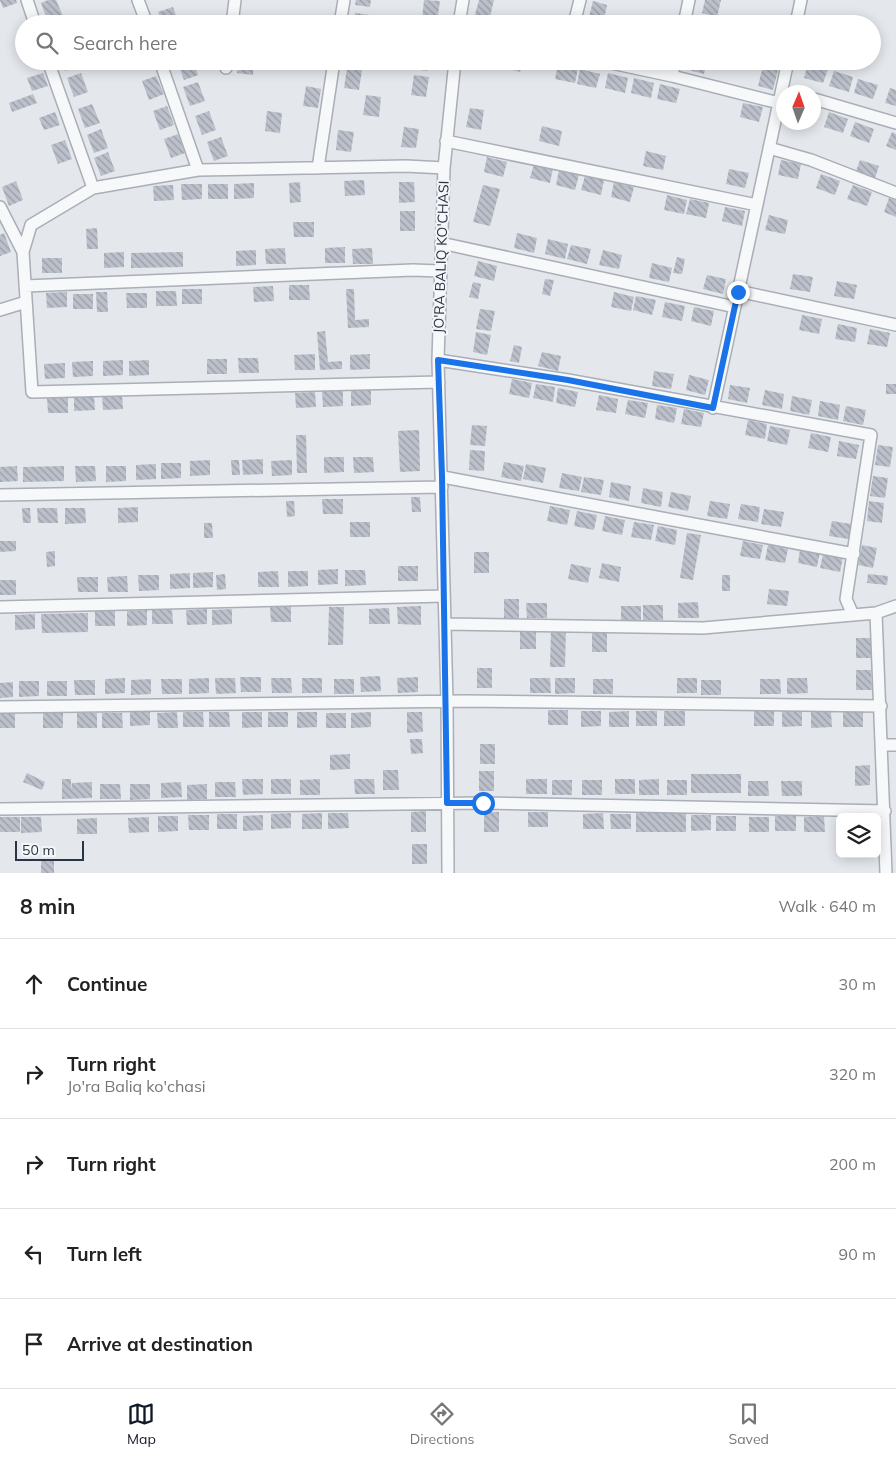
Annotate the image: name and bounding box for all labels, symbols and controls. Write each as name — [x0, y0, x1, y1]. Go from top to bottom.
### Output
search box — [15, 15, 881, 70]
icon: search — [33, 29, 61, 57]
text: Search here — [73, 31, 177, 55]
north arrow — [776, 85, 821, 130]
street label: JO'RA BALIQ KO'CHASI — [429, 180, 453, 334]
route end — [727, 281, 750, 304]
route start — [472, 792, 495, 815]
map controls — [836, 813, 881, 858]
button: layers — [836, 813, 881, 858]
scale bar — [15, 838, 84, 861]
text: 50 m — [22, 841, 55, 859]
text: 8 min — [20, 893, 75, 919]
text: Walk · 640 m — [778, 896, 876, 916]
icon: ahead — [20, 970, 48, 998]
text: Continue — [67, 972, 147, 996]
text: 30 m — [839, 974, 876, 994]
text: Turn right — [67, 1052, 156, 1076]
icon: right — [20, 1060, 48, 1088]
text: 320 m — [829, 1064, 876, 1084]
text: Jo'ra Baliq ko'chasi — [67, 1076, 206, 1096]
icon: right — [20, 1150, 48, 1178]
text: Turn right — [67, 1152, 156, 1176]
text: 200 m — [829, 1154, 876, 1174]
icon: left — [20, 1240, 48, 1268]
text: Turn left — [67, 1242, 142, 1266]
text: 90 m — [839, 1244, 876, 1264]
icon: arrive — [20, 1330, 48, 1358]
text: Arrive at destination — [67, 1332, 253, 1356]
tab: Map — [127, 1400, 156, 1448]
tab: Directions — [410, 1400, 475, 1448]
tab: Saved — [729, 1400, 769, 1448]

